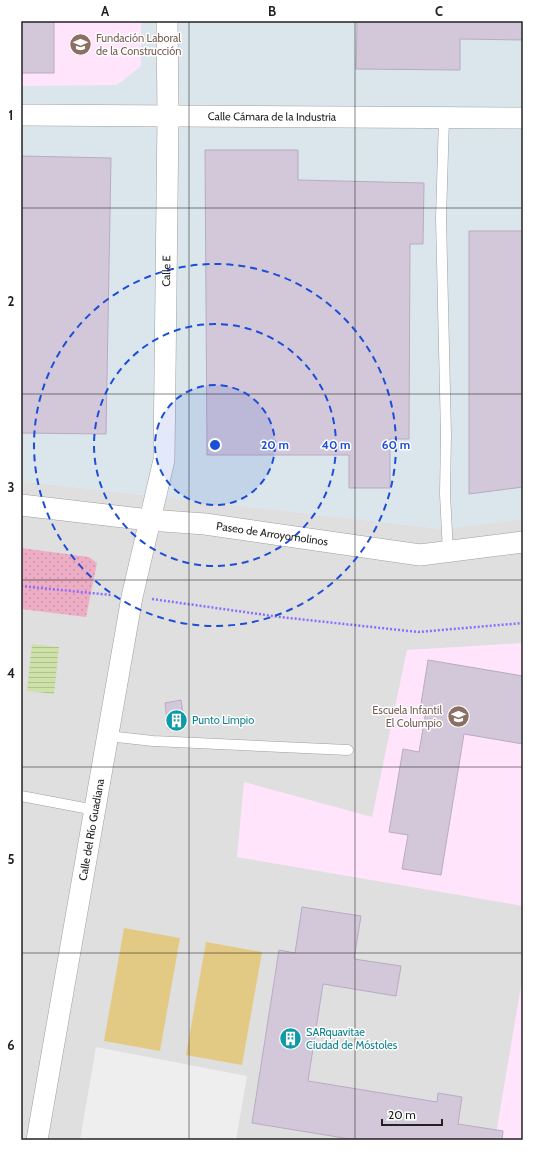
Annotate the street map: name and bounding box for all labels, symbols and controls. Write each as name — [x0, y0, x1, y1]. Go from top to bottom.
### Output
text: A — [101, 3, 110, 19]
text: B — [268, 3, 276, 19]
text: C — [435, 3, 443, 19]
school or university icon: Fundación Laboral de la Construcción — [68, 31, 94, 57]
place label: Fundación Laboral de la Construcción — [96, 31, 181, 58]
text: 1 — [9, 107, 13, 123]
street label: Calle Cámara de la Industria — [208, 109, 337, 124]
street label: Calle E — [159, 255, 173, 287]
text: 2 — [8, 293, 15, 309]
text: 20 m — [261, 437, 289, 452]
text: 40 m — [321, 437, 351, 452]
text: 60 m — [382, 437, 410, 452]
centre of rings — [208, 438, 222, 452]
text: 3 — [7, 479, 15, 495]
street label: Paseo de Arroyomolinos — [215, 519, 330, 549]
text: 4 — [7, 665, 15, 681]
place label: Escuela Infantil El Columpio — [372, 703, 442, 730]
school or university icon: Escuela Infantil El Columpio — [445, 703, 471, 729]
building icon: Punto Limpio — [163, 707, 189, 733]
place label: Punto Limpio — [192, 713, 254, 727]
street label: Calle del Río Guadiana — [75, 777, 107, 882]
text: 5 — [8, 851, 15, 867]
building icon: SARquavitae Ciudad de Móstoles — [277, 1025, 303, 1051]
place label: SARquavitae Ciudad de Móstoles — [306, 1025, 398, 1052]
text: 6 — [7, 1037, 15, 1053]
scale bar — [382, 1101, 442, 1127]
text: 20 m — [388, 1107, 416, 1122]

